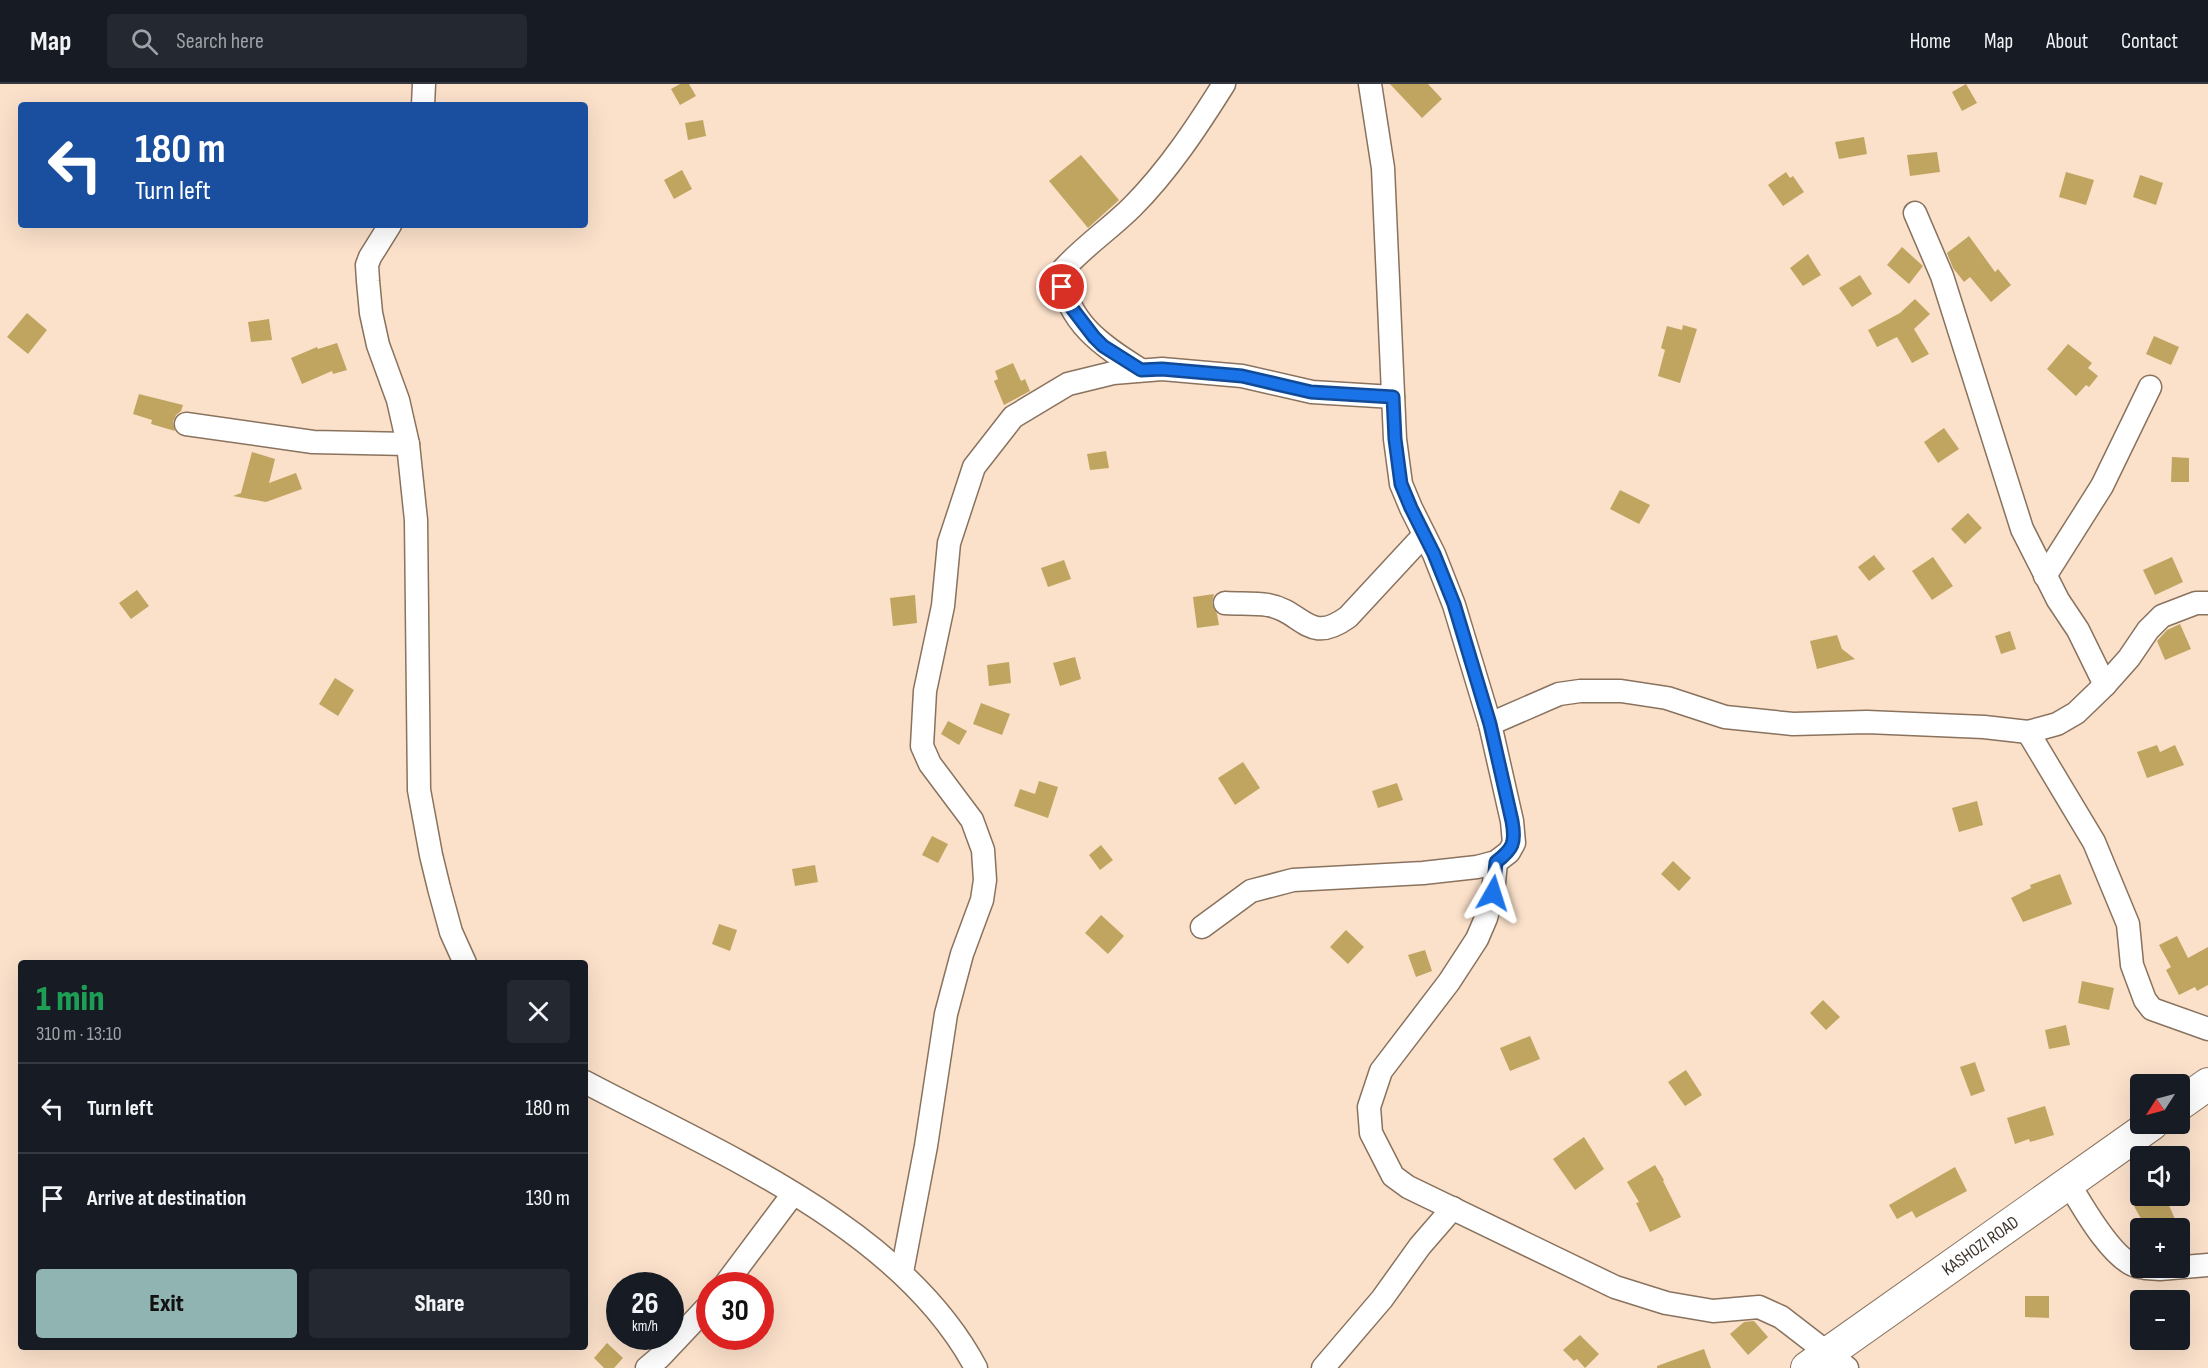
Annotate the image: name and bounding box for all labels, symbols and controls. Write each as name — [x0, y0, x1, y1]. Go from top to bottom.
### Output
search box — [107, 14, 527, 68]
text: Map — [30, 25, 71, 58]
icon: search — [128, 25, 161, 58]
text: Search here — [176, 28, 264, 55]
text: Home — [1910, 29, 1951, 54]
text: Map — [1984, 29, 2013, 54]
text: About — [2046, 29, 2088, 54]
text: Contact — [2121, 29, 2178, 54]
text: 180 m — [135, 124, 226, 175]
icon: left — [36, 126, 114, 204]
text: Turn left — [135, 175, 211, 207]
pin — [1036, 261, 1087, 312]
icon: arrive — [1045, 270, 1078, 303]
position arrow — [1461, 861, 1525, 925]
text: 1 min — [36, 978, 104, 1021]
button: close — [507, 980, 570, 1043]
text: 310 m · 13:10 — [36, 1022, 122, 1046]
north arrow — [2130, 1074, 2190, 1134]
map controls — [2130, 1074, 2190, 1350]
icon: left — [36, 1092, 69, 1125]
text: Turn left — [87, 1095, 153, 1122]
text: 180 m — [525, 1095, 570, 1122]
button: sound — [2130, 1146, 2190, 1206]
icon: arrive — [36, 1182, 69, 1215]
text: Arrive at destination — [87, 1185, 246, 1212]
text: 130 m — [526, 1185, 570, 1212]
street label: KASHOZI ROAD — [1938, 1212, 2023, 1280]
button: + — [2130, 1218, 2190, 1278]
button: Exit — [36, 1269, 297, 1338]
button: Share — [309, 1269, 570, 1338]
speed limit sign: 30 — [696, 1272, 774, 1350]
text: 26 — [631, 1286, 659, 1322]
button: − — [2130, 1290, 2190, 1350]
text: km/h — [632, 1317, 658, 1336]

